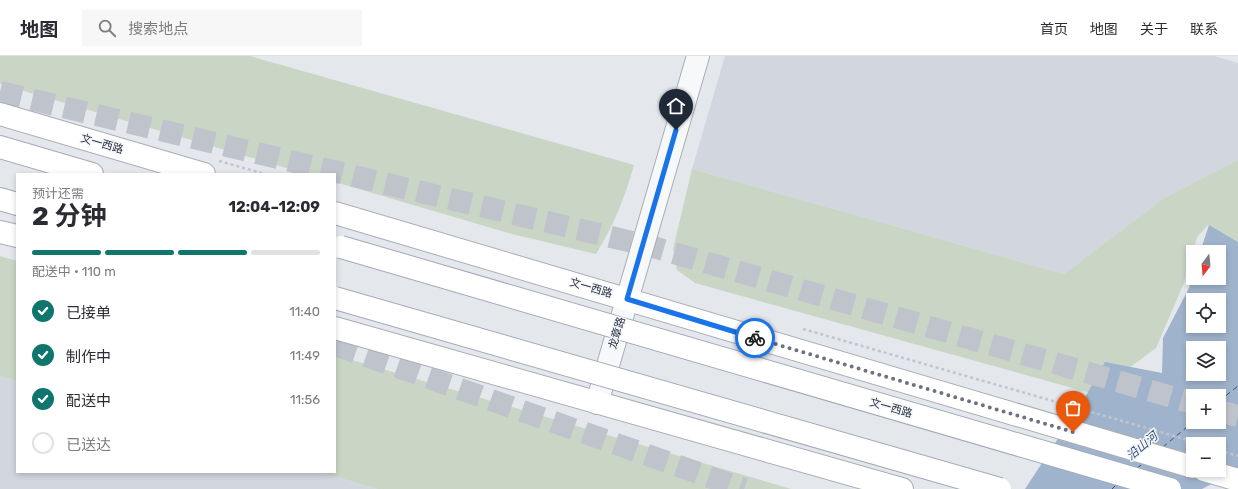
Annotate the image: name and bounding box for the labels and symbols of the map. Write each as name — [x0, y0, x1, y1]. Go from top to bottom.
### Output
pin — [659, 89, 693, 130]
street label: 文一西路 — [79, 132, 125, 156]
north arrow — [1186, 245, 1226, 285]
street label: 文一西路 — [568, 276, 614, 300]
street label: 龙章路 — [606, 315, 628, 351]
courier — [735, 318, 775, 358]
pin — [1056, 391, 1090, 432]
street label: 文一西路 — [868, 396, 914, 420]
water label: 沿山河 — [1124, 428, 1162, 463]

